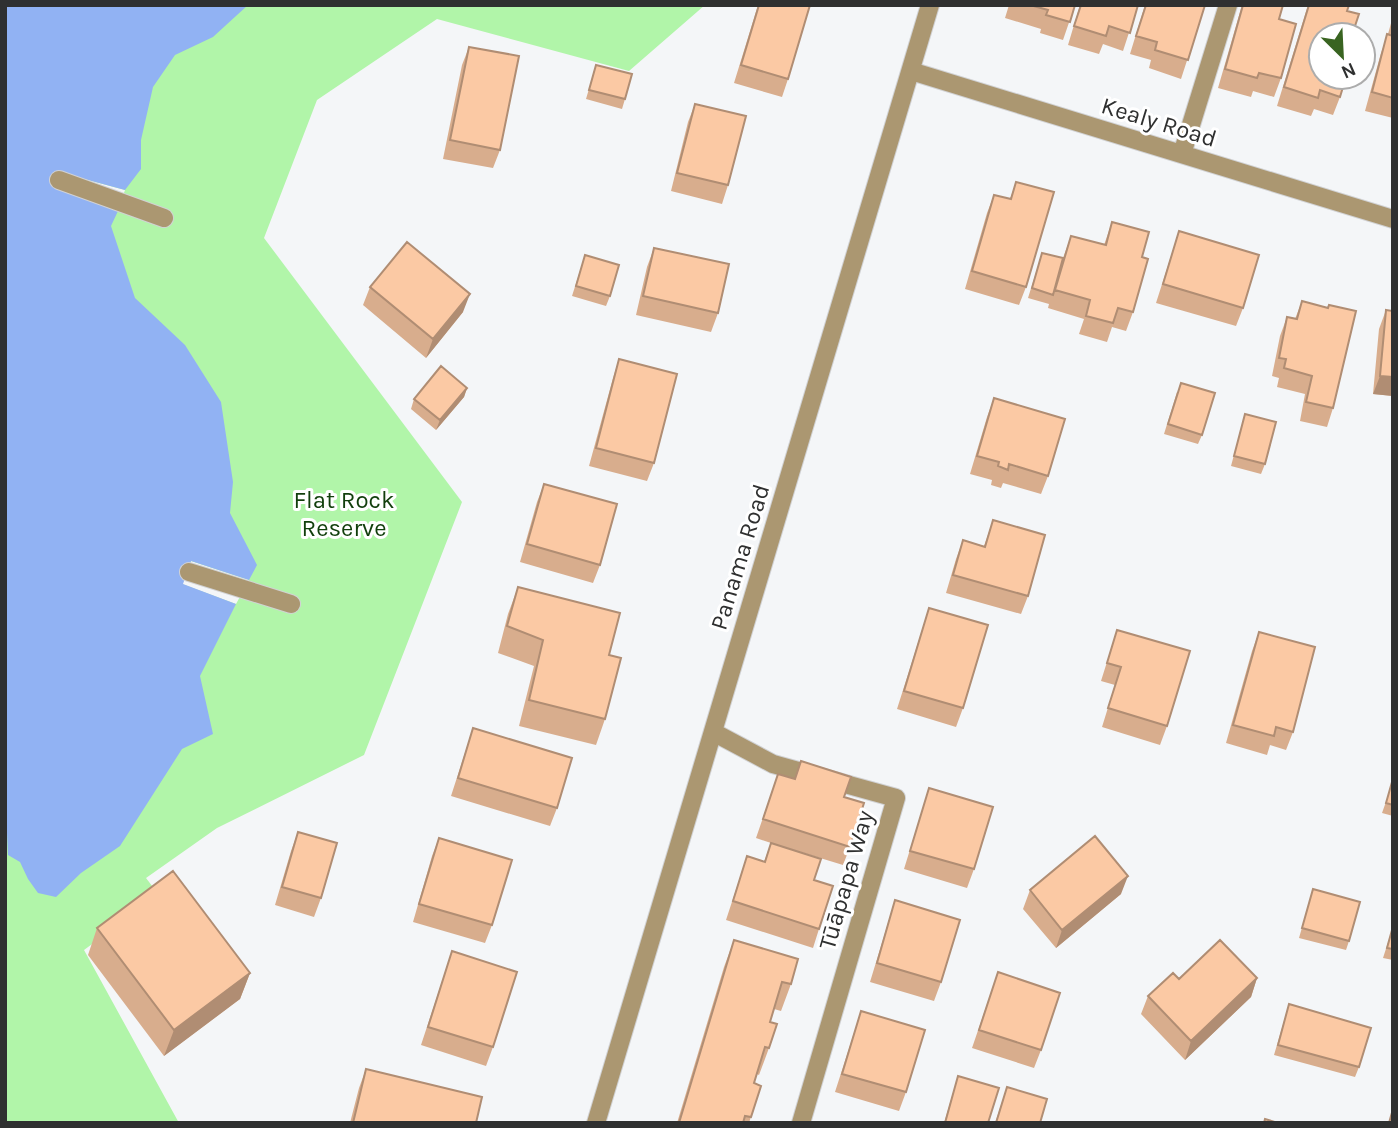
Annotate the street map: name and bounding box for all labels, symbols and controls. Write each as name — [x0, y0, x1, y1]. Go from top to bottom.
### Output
north arrow — [1307, 21, 1377, 91]
text: N — [1338, 58, 1359, 83]
street label: Kealy Road — [1098, 91, 1220, 153]
street label: Panama Road — [705, 481, 775, 633]
park label: Flat Rock Reserve — [294, 486, 394, 542]
street label: Tūāpapa Way — [813, 807, 879, 953]

